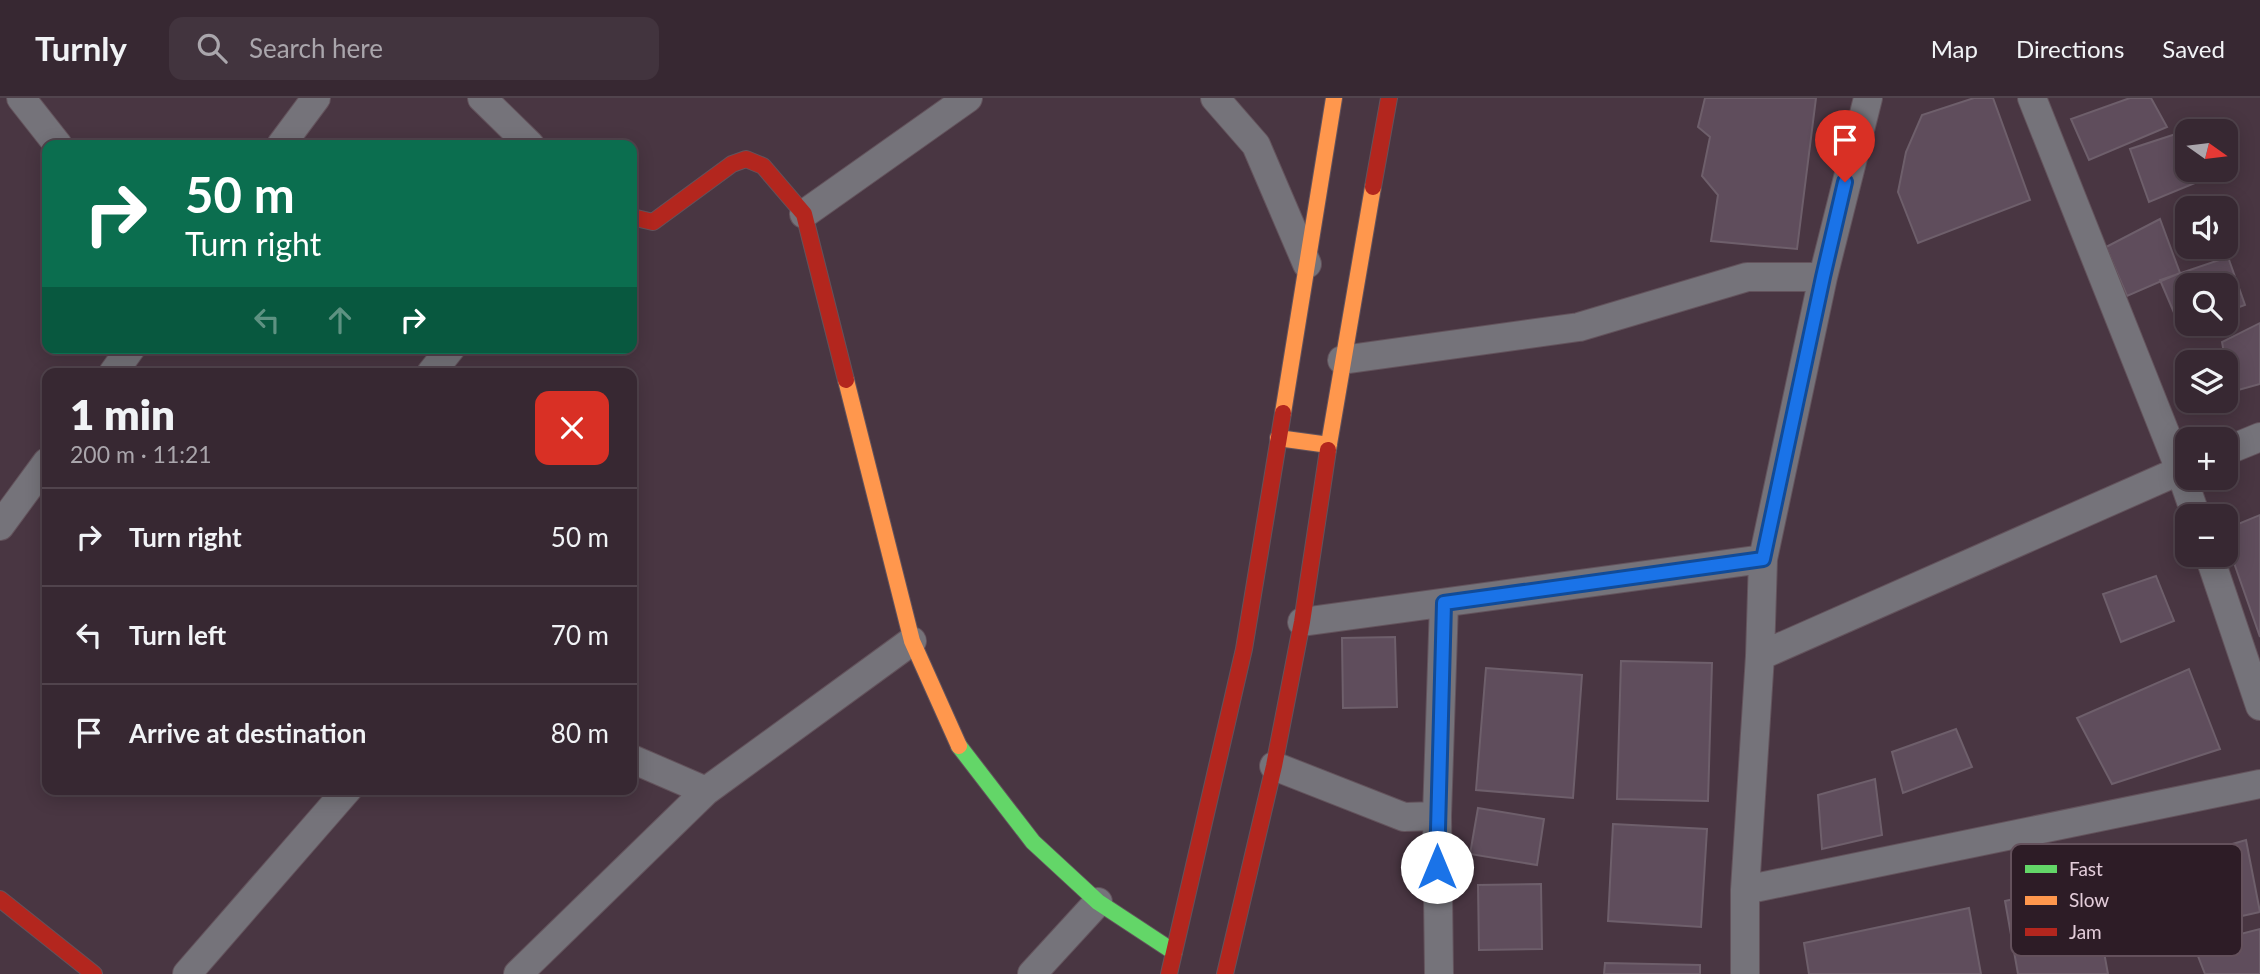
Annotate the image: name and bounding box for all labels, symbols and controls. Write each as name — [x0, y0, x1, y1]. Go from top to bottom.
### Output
search box — [169, 17, 659, 80]
text: Turnly — [35, 28, 127, 68]
icon: search — [193, 29, 231, 67]
text: Search here — [249, 32, 383, 64]
text: Map — [1931, 34, 1978, 63]
text: Directions — [2016, 34, 2124, 63]
text: Saved — [2162, 34, 2225, 63]
pin — [1815, 110, 1875, 182]
north arrow — [2175, 119, 2238, 182]
map controls — [2175, 119, 2238, 567]
icon: arrive — [1826, 121, 1864, 159]
text: 50 m — [185, 165, 295, 223]
icon: right — [70, 168, 161, 259]
button: sound — [2175, 196, 2238, 259]
text: Turn right — [185, 224, 321, 263]
button: search — [2175, 273, 2238, 336]
icon: left — [248, 301, 286, 339]
icon: ahead — [321, 301, 359, 339]
icon: right — [394, 301, 432, 339]
button: layers — [2175, 350, 2238, 413]
text: 1 min — [70, 389, 175, 439]
button: close — [535, 391, 609, 465]
button: + — [2175, 427, 2238, 490]
text: 200 m · 11:21 — [70, 440, 212, 468]
button: − — [2175, 504, 2238, 567]
icon: right — [70, 518, 108, 556]
text: Turn right — [129, 521, 242, 553]
text: 50 m — [551, 521, 609, 553]
icon: left — [70, 616, 108, 654]
text: Turn left — [129, 619, 226, 651]
text: 70 m — [551, 619, 609, 651]
icon: arrive — [70, 714, 108, 752]
text: Arrive at destination — [129, 717, 366, 749]
text: 80 m — [551, 717, 609, 749]
position arrow — [1400, 830, 1474, 904]
legend — [2011, 844, 2242, 956]
text: Fast — [2069, 857, 2103, 880]
text: Slow — [2069, 888, 2109, 911]
text: Jam — [2069, 920, 2102, 943]

